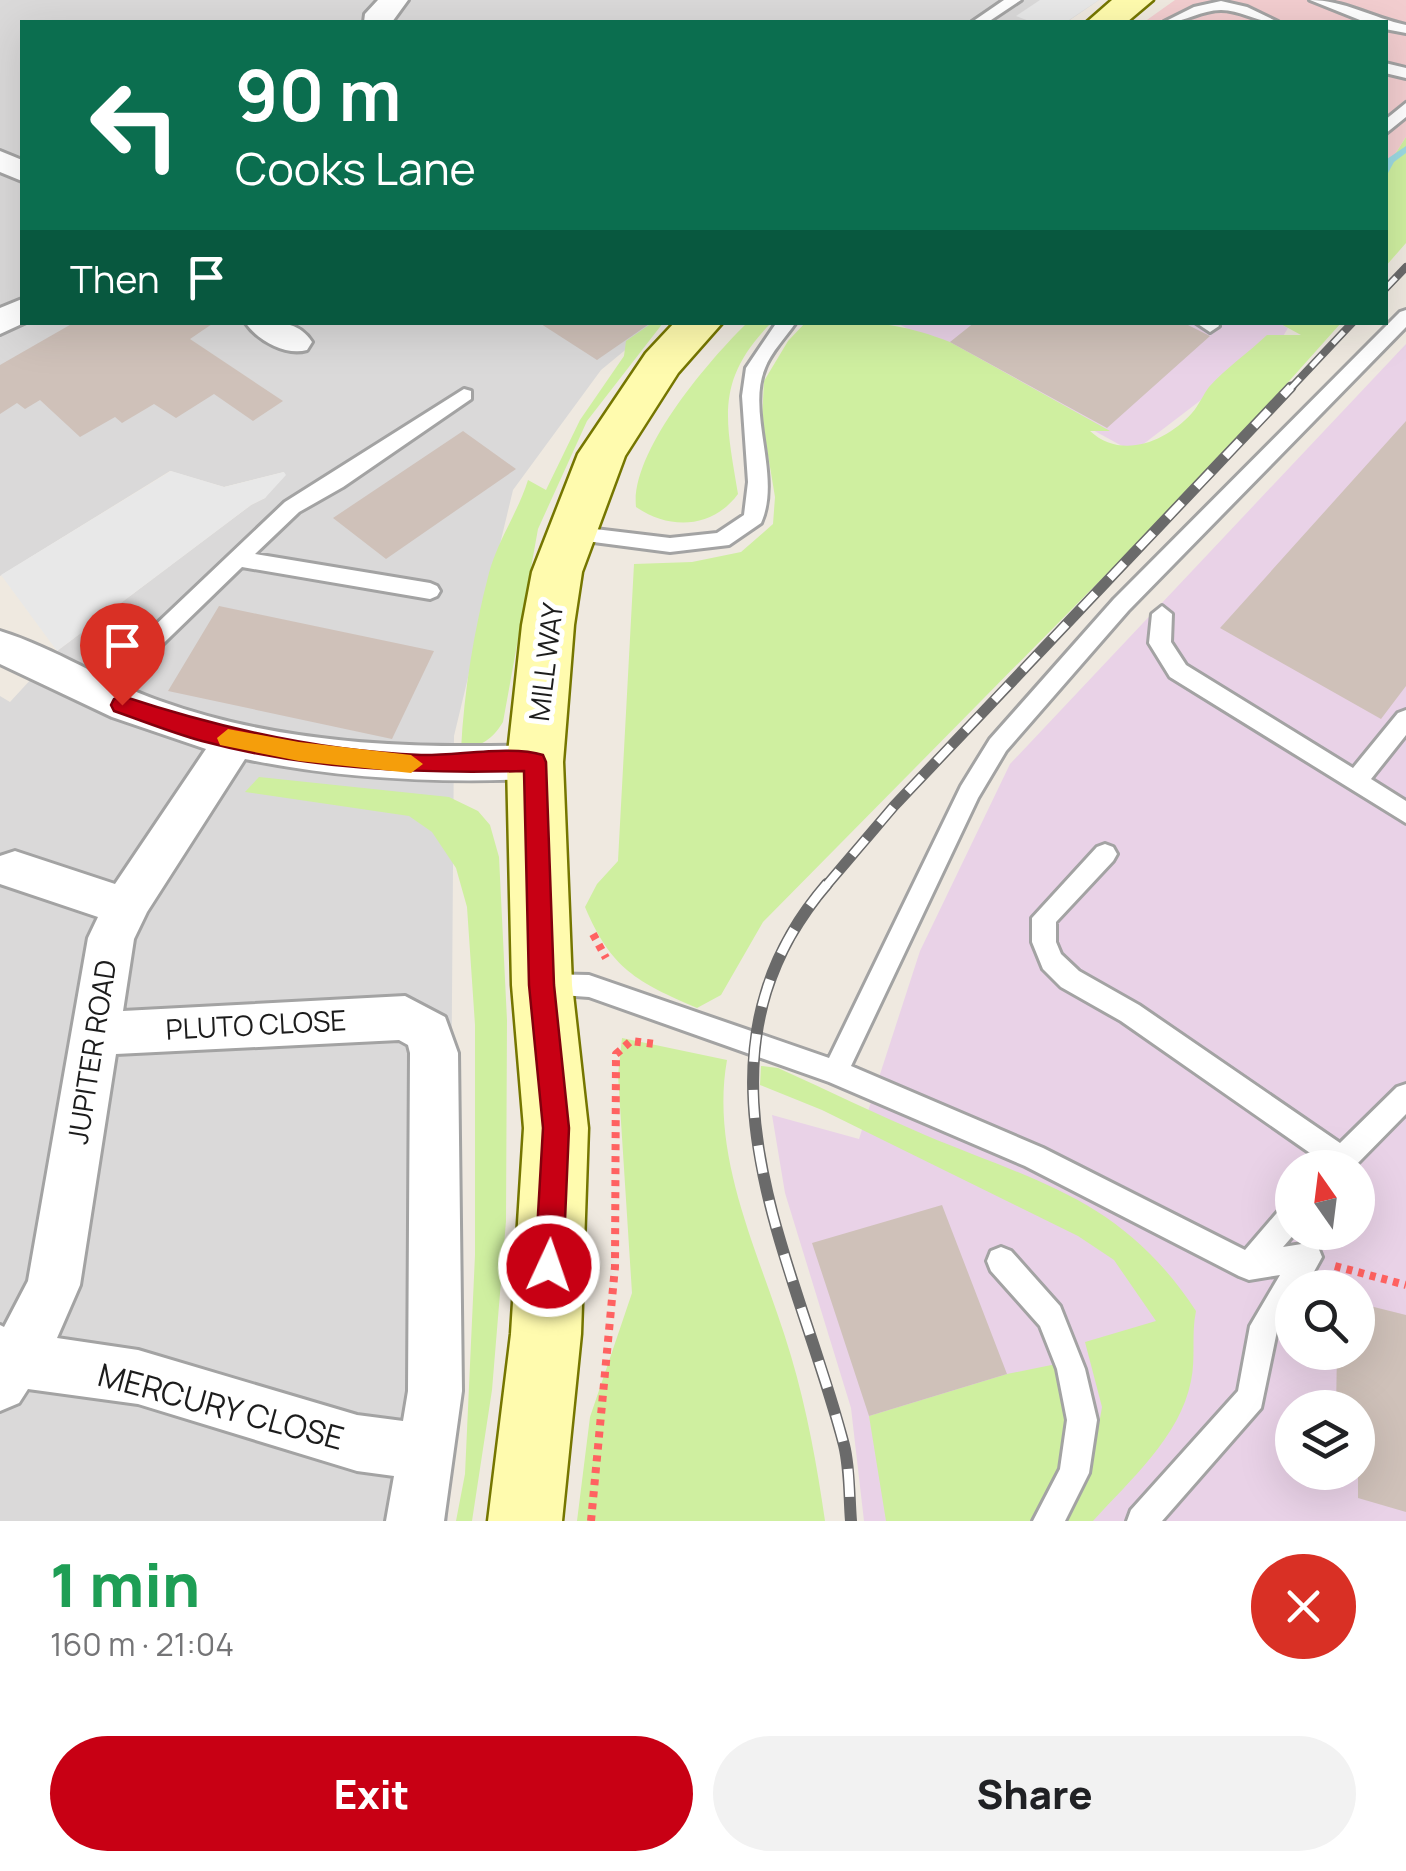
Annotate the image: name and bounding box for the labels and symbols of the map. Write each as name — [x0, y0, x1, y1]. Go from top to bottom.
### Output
street label: MILL WAY — [519, 600, 571, 723]
pin — [80, 603, 165, 706]
street label: JUPITER ROAD — [58, 957, 124, 1147]
street label: PLUTO CLOSE — [165, 1000, 347, 1048]
north arrow — [1275, 1150, 1375, 1250]
position arrow — [497, 1214, 601, 1318]
street label: MERCURY CLOSE — [93, 1352, 349, 1460]

